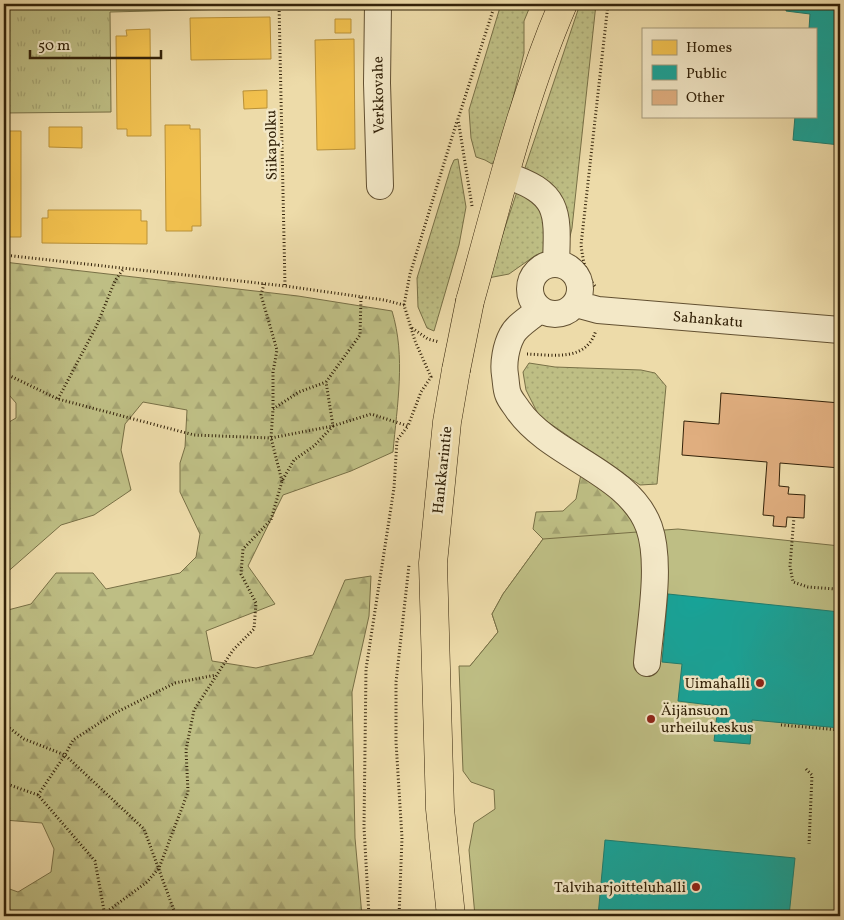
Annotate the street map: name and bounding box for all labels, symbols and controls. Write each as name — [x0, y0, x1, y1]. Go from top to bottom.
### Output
scale bar — [30, 28, 161, 60]
legend — [642, 28, 816, 118]
text: 50 m — [38, 36, 70, 57]
text: Homes — [686, 38, 732, 59]
street label: Verkkovahe — [368, 56, 391, 134]
text: Public — [686, 64, 727, 85]
text: Other — [686, 88, 725, 109]
street label: Siikapolku — [261, 110, 284, 180]
street label: Sahankatu — [672, 307, 744, 334]
street label: Hankkarintie — [428, 425, 459, 515]
place label: Uimahalli — [685, 674, 750, 695]
marker: Uimahalli — [754, 677, 766, 689]
place label: Äijänsuon urheilukeskus — [661, 701, 754, 739]
marker: Äijänsuon urheilukeskus — [645, 713, 657, 725]
place label: Talviharjoitteluhalli — [554, 878, 686, 899]
marker: Talviharjoitteluhalli — [690, 881, 702, 893]

